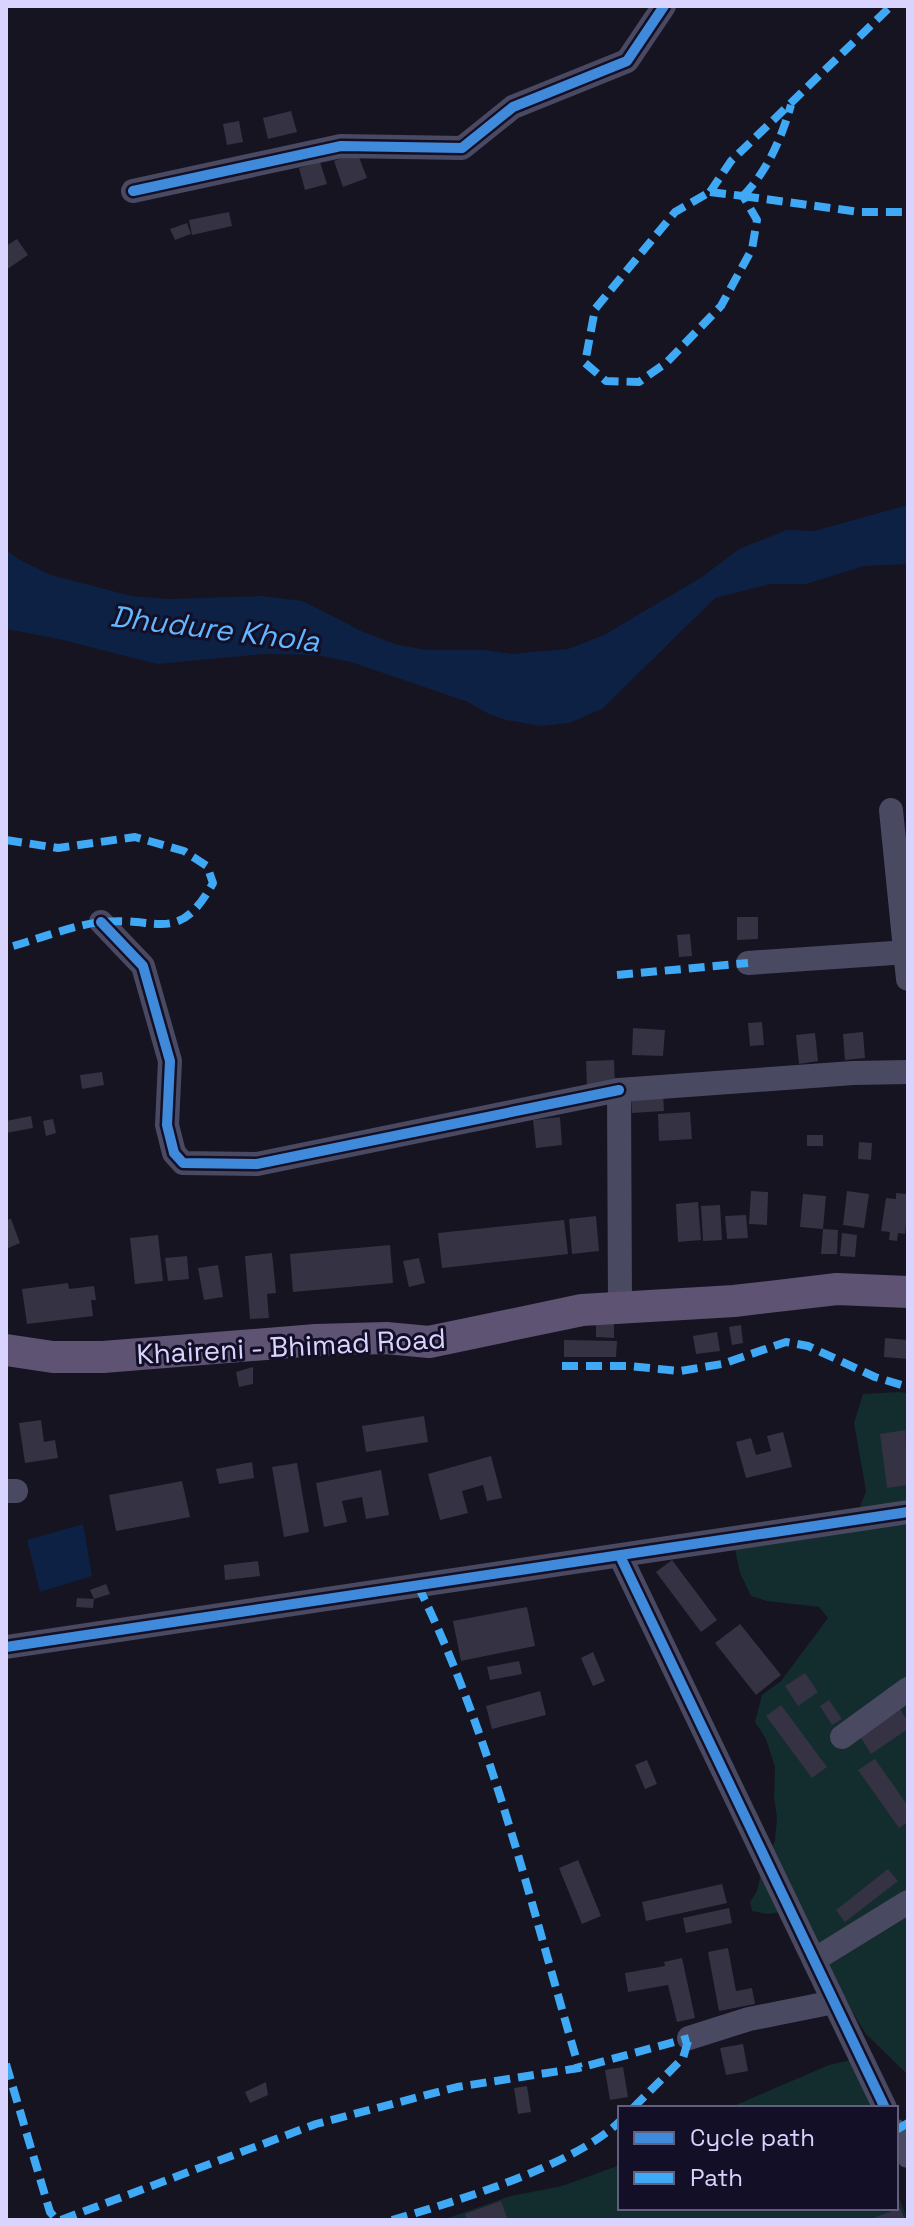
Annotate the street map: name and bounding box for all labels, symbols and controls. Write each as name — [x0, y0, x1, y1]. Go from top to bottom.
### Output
water label: Dhudure Khola — [108, 596, 322, 661]
street label: Khaireni - Bhimad Road — [135, 1320, 447, 1372]
legend — [618, 2106, 898, 2210]
text: Cycle path — [690, 2122, 815, 2153]
text: Path — [690, 2162, 743, 2193]

